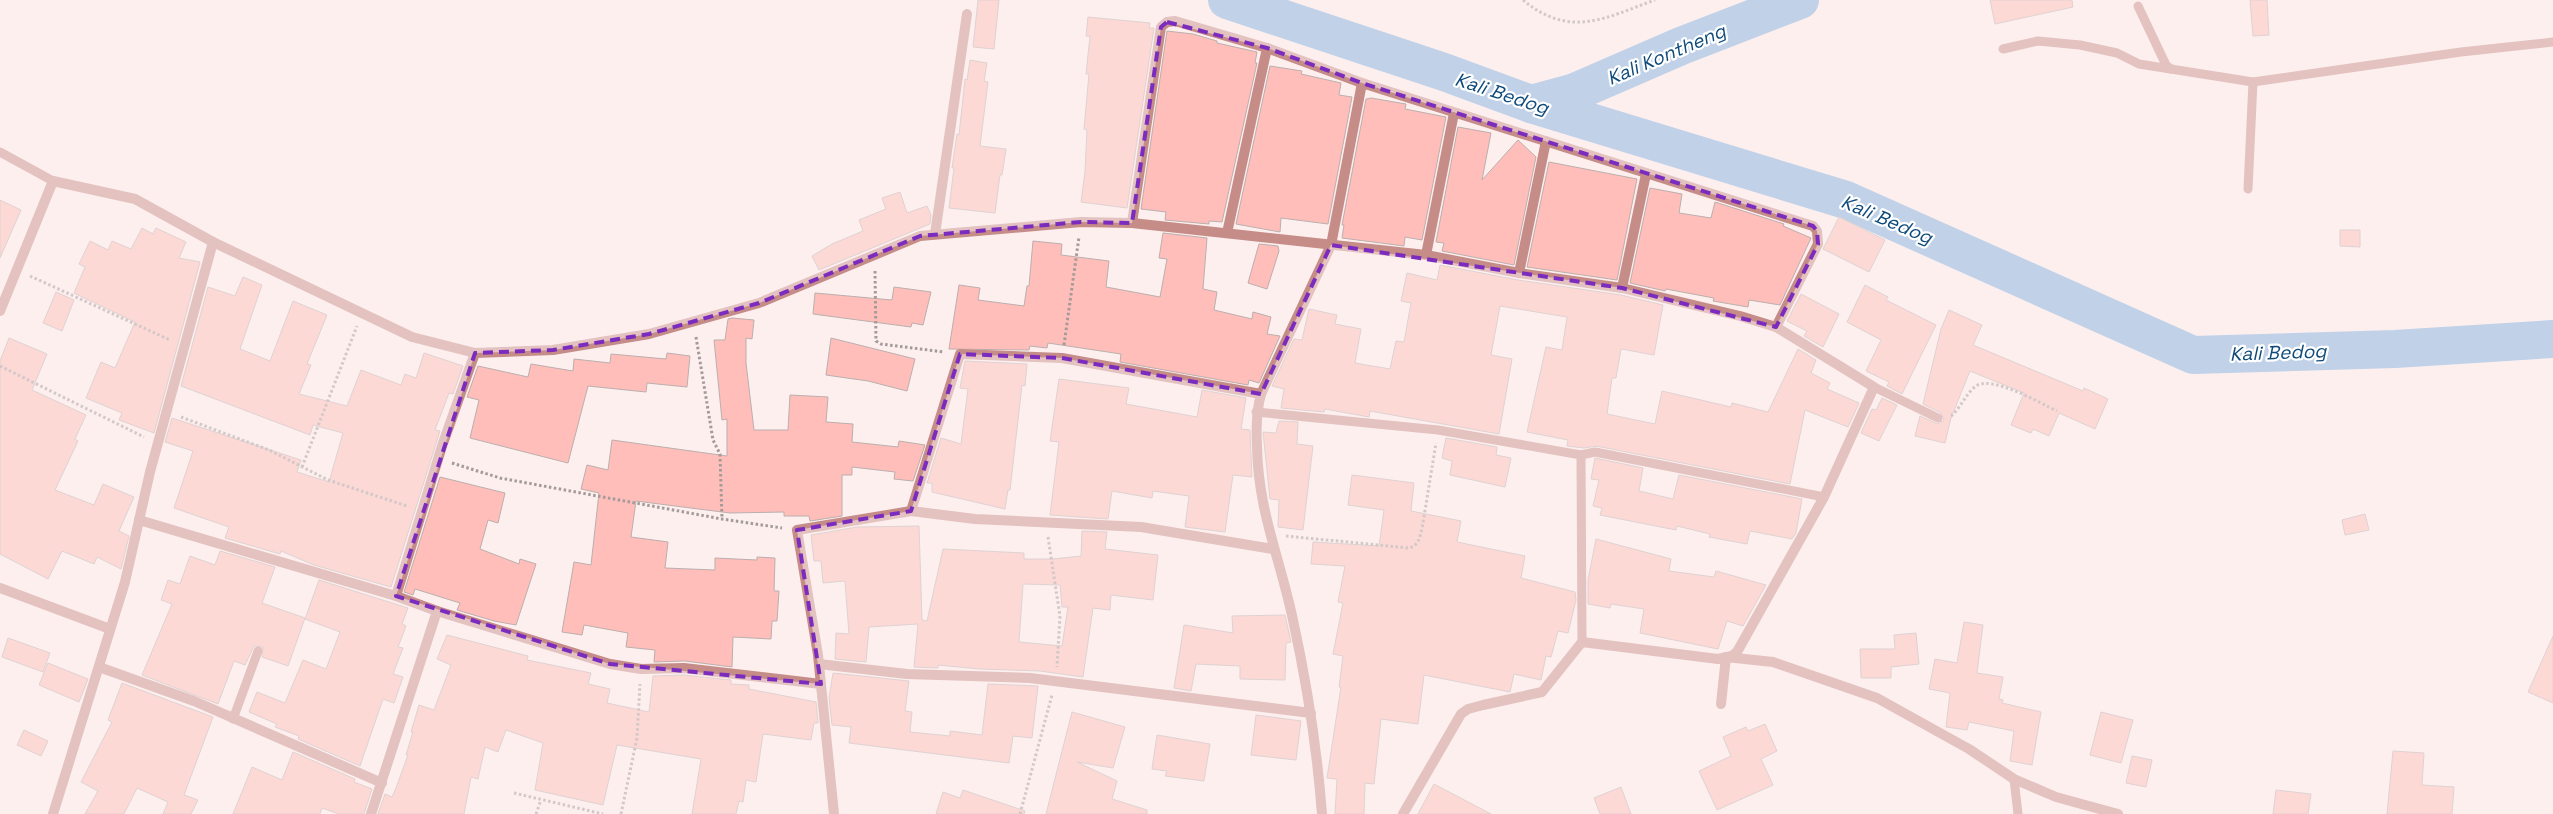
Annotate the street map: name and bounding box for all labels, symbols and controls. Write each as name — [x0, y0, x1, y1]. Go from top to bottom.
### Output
water label: Kali Kontheng — [1603, 18, 1730, 91]
water label: Kali Bedog — [1452, 67, 1552, 121]
water label: Kali Bedog — [1837, 189, 1937, 250]
water label: Kali Bedog — [2229, 338, 2328, 367]

